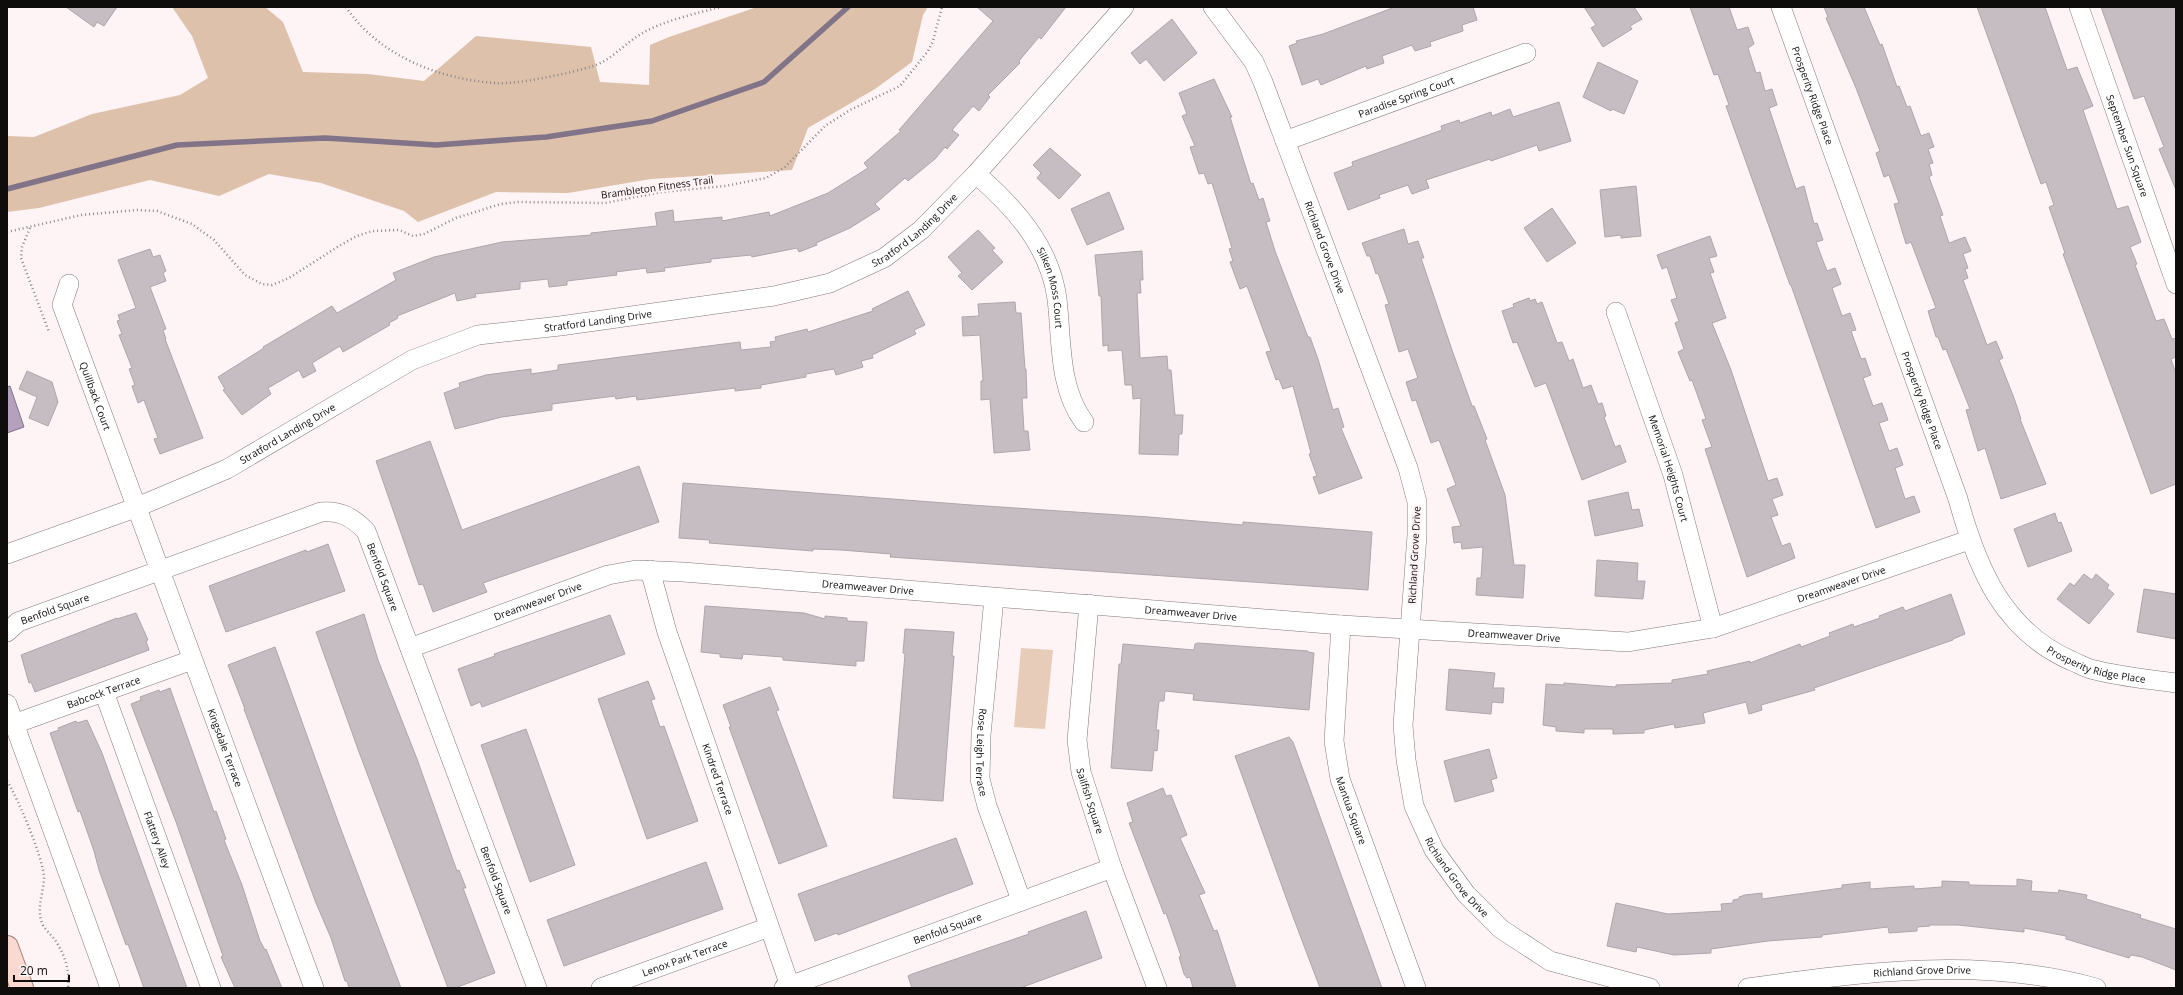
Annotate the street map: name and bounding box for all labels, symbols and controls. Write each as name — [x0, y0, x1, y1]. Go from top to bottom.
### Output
street label: Prosperity Ridge Place — [1789, 44, 1837, 147]
street label: Paradise Spring Court — [1356, 73, 1457, 121]
street label: September Sun Square — [2103, 93, 2152, 199]
street label: Brambleton Fitness Trail — [600, 172, 714, 202]
street label: Stratford Landing Drive — [869, 190, 961, 270]
street label: Richland Grove Drive — [1301, 199, 1349, 296]
street label: Silken Moss Court — [1034, 245, 1067, 329]
street label: Stratford Landing Drive — [543, 306, 653, 335]
street label: Prosperity Ridge Place — [1898, 349, 1947, 452]
street label: Quillback Court — [76, 360, 115, 432]
street label: Stratford Landing Drive — [237, 400, 338, 467]
street label: Memorial Heights Court — [1645, 413, 1692, 524]
street label: Richland Grove Drive — [1404, 506, 1424, 604]
street label: Benfold Square — [364, 541, 402, 613]
street label: Dreamweaver Drive — [1795, 562, 1888, 606]
street label: Dreamweaver Drive — [821, 576, 915, 598]
street label: Dreamweaver Drive — [492, 578, 584, 624]
street label: Benfold Square — [19, 590, 91, 627]
street label: Dreamweaver Drive — [1144, 602, 1238, 624]
street label: Dreamweaver Drive — [1467, 626, 1561, 645]
street label: Prosperity Ridge Place — [2044, 642, 2147, 686]
street label: Babcock Terrace — [65, 672, 142, 711]
street label: Kingsdale Terrace — [204, 706, 246, 789]
street label: Rose Leigh Terrace — [973, 708, 991, 798]
street label: Kindred Terrace — [699, 742, 737, 817]
street label: Sailfish Square — [1074, 767, 1108, 836]
street label: Mantua Square — [1333, 774, 1370, 847]
street label: Flattery Alley — [141, 809, 174, 871]
street label: Richland Grove Drive — [1422, 835, 1492, 920]
street label: Benfold Square — [478, 844, 516, 917]
street label: Benfold Square — [911, 909, 984, 947]
street label: Lenox Park Terrace — [640, 936, 730, 980]
scale bar — [14, 957, 69, 983]
text: 20 m — [20, 962, 48, 979]
street label: Richland Grove Drive — [1873, 963, 1971, 980]

